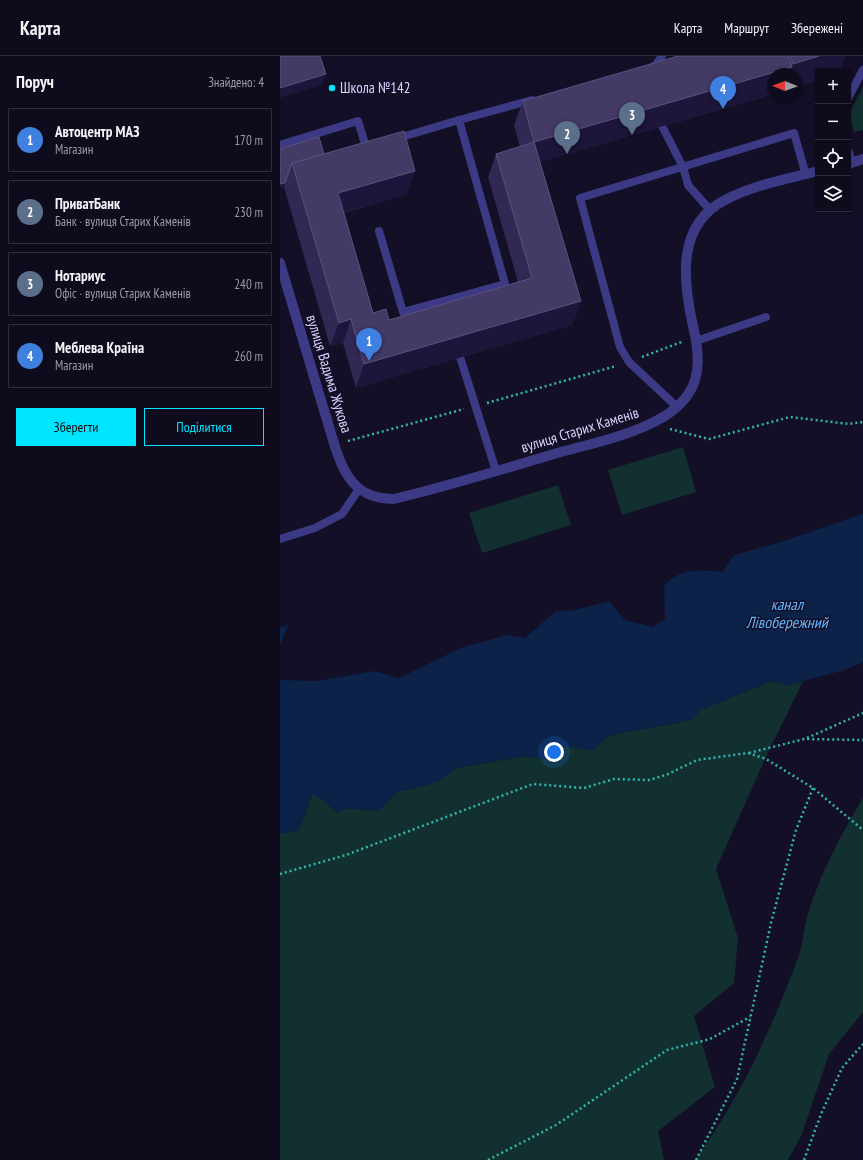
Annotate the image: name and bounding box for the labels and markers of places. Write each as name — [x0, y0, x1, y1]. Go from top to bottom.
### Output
pin: 4 — [710, 76, 736, 109]
place label: Школа №142 — [340, 78, 411, 97]
marker: Школа №142 — [327, 83, 337, 93]
pin: 3 — [619, 102, 645, 135]
pin: 2 — [554, 121, 580, 154]
pin: 1 — [356, 328, 382, 361]

